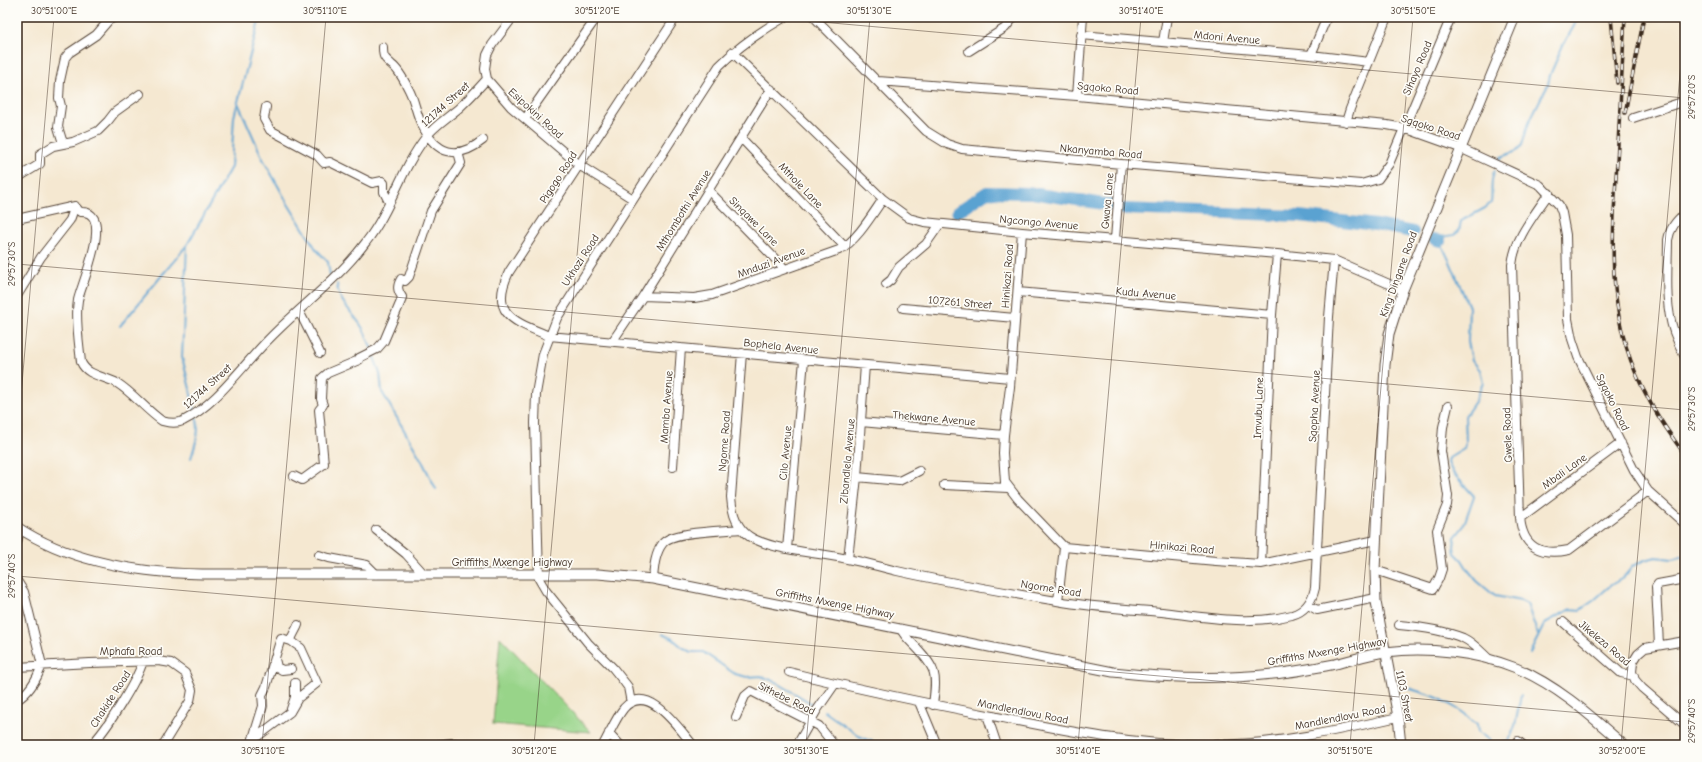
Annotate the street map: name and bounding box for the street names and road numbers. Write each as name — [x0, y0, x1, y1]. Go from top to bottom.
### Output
street label: Mdoni Avenue — [1193, 28, 1261, 47]
street label: Sihayo Road — [1400, 39, 1435, 97]
street label: 121744 Street — [418, 79, 473, 129]
street label: Sgqoko Road — [1077, 79, 1139, 98]
street label: Esipokini Road — [506, 85, 566, 141]
street label: Sgqoko Road — [1399, 112, 1462, 143]
street label: Nkanyamba Road — [1059, 141, 1143, 162]
street label: Pigogo Road — [537, 149, 580, 206]
street label: Mthole Lane — [776, 160, 826, 211]
street label: Mthombothi Avenue — [653, 167, 714, 253]
street label: Gwava Lane — [1099, 172, 1116, 230]
street label: Sinqawe Lane — [726, 194, 781, 249]
street label: Ngcongo Avenue — [999, 213, 1079, 232]
street label: King Dingane Road — [1377, 229, 1420, 319]
street label: Ukhozi Road — [559, 232, 602, 289]
street label: Hinikazi Road — [999, 243, 1016, 309]
street label: Mnduzi Avenue — [735, 244, 807, 281]
street label: Kudu Avenue — [1115, 284, 1177, 303]
street label: 107261 Street — [928, 293, 993, 312]
street label: Bophela Avenue — [743, 336, 819, 357]
street label: 121744 Street — [180, 361, 235, 411]
street label: Sqopha Avenue — [1306, 369, 1323, 442]
street label: Mamba Avenue — [657, 370, 676, 444]
street label: Sgqoko Road — [1593, 372, 1632, 433]
street label: Imvubu Lane — [1251, 377, 1266, 439]
street label: Gwele Road — [1500, 407, 1515, 463]
street label: Thekwane Avenue — [892, 408, 976, 429]
street label: Ngome Road — [716, 410, 733, 472]
street label: Zibandlela Avenue — [837, 417, 858, 504]
street label: Cilo Avenue — [777, 425, 794, 481]
street label: Mbali Lane — [1539, 451, 1590, 492]
street label: Hinikazi Road — [1149, 538, 1215, 557]
street label: Griffiths Mxenge Highway — [452, 556, 572, 569]
street label: Ngome Road — [1020, 577, 1082, 600]
street label: Griffiths Mxenge Highway — [774, 586, 895, 621]
street label: Jikeleza Road — [1576, 618, 1633, 669]
street label: Griffiths Mxenge Highway — [1267, 635, 1388, 668]
street label: Mphafa Road — [100, 645, 162, 658]
street label: Chakide Road — [87, 668, 134, 730]
street label: 1103 Street — [1393, 669, 1416, 724]
street label: Sithebe Road — [756, 679, 818, 718]
street label: Mandlendlovu Road — [976, 696, 1070, 727]
street label: Mandlendlovu Road — [1294, 702, 1387, 733]

